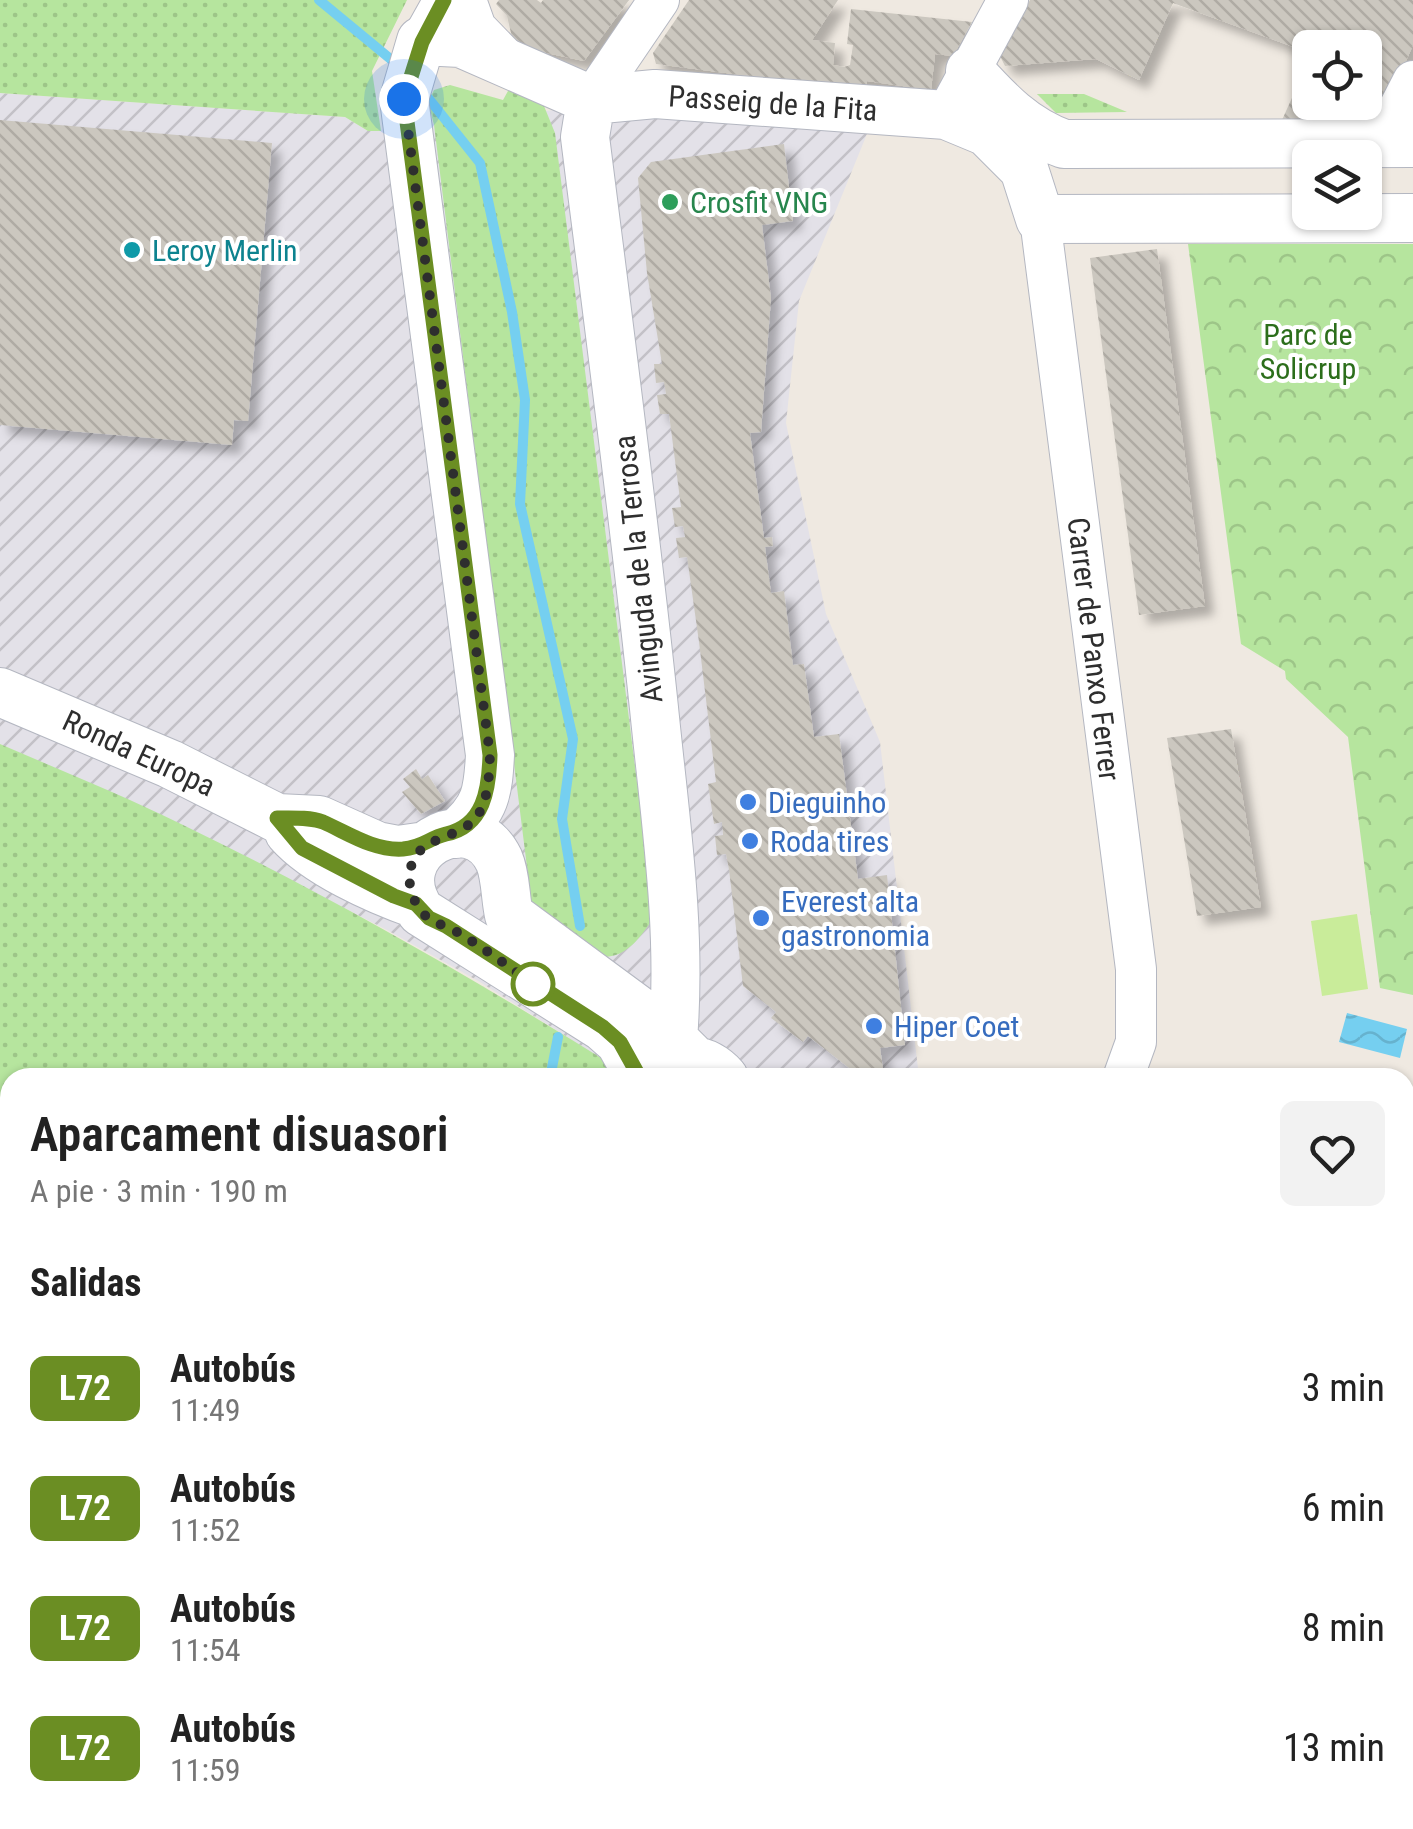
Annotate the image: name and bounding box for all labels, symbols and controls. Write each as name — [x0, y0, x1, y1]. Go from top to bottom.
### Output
map controls — [1292, 30, 1382, 230]
button: locate — [1292, 30, 1382, 120]
your location — [379, 74, 429, 124]
street label: Passeig de la Fita — [667, 78, 879, 128]
button: layers — [1292, 140, 1382, 230]
place label: Crosfit VNG — [690, 185, 828, 220]
marker: Crosfit VNG — [659, 191, 681, 213]
place label: Leroy Merlin — [152, 233, 298, 268]
marker: Leroy Merlin — [121, 239, 143, 261]
park label: Parc de Solicrup — [1260, 317, 1356, 386]
street label: Avinguda de la Terrosa — [607, 433, 669, 705]
street label: Carrer de Panxo Ferrer — [1060, 515, 1128, 783]
street label: Ronda Europa — [57, 703, 221, 803]
place label: Dieguinho — [768, 785, 886, 820]
marker: Dieguinho — [737, 791, 759, 813]
place label: Roda tires — [770, 824, 890, 859]
marker: Roda tires — [739, 830, 761, 852]
place label: Everest alta gastronomia — [781, 884, 930, 953]
marker: Everest alta gastronomia — [750, 907, 772, 929]
unlabelled marker — [512, 963, 554, 1005]
place label: Hiper Coet — [894, 1009, 1019, 1044]
marker: Hiper Coet — [863, 1015, 885, 1037]
button: heart — [1280, 1101, 1385, 1206]
text: Aparcament disuasori — [30, 1106, 449, 1163]
text: A pie · 3 min · 190 m — [30, 1172, 288, 1210]
text: Salidas — [30, 1261, 142, 1305]
text: Autobús — [170, 1347, 296, 1391]
text: 3 min — [1302, 1366, 1385, 1410]
text: L72 — [59, 1368, 111, 1409]
text: 11:49 — [170, 1391, 241, 1429]
text: Autobús — [170, 1467, 296, 1511]
text: 6 min — [1302, 1486, 1385, 1530]
text: L72 — [59, 1488, 111, 1529]
text: 11:52 — [170, 1511, 241, 1549]
text: Autobús — [170, 1587, 296, 1631]
text: 8 min — [1302, 1606, 1385, 1650]
text: L72 — [59, 1608, 111, 1649]
text: 11:54 — [170, 1631, 241, 1669]
text: Autobús — [170, 1707, 296, 1751]
text: 13 min — [1283, 1726, 1385, 1770]
text: L72 — [59, 1728, 111, 1769]
text: 11:59 — [170, 1751, 241, 1789]

